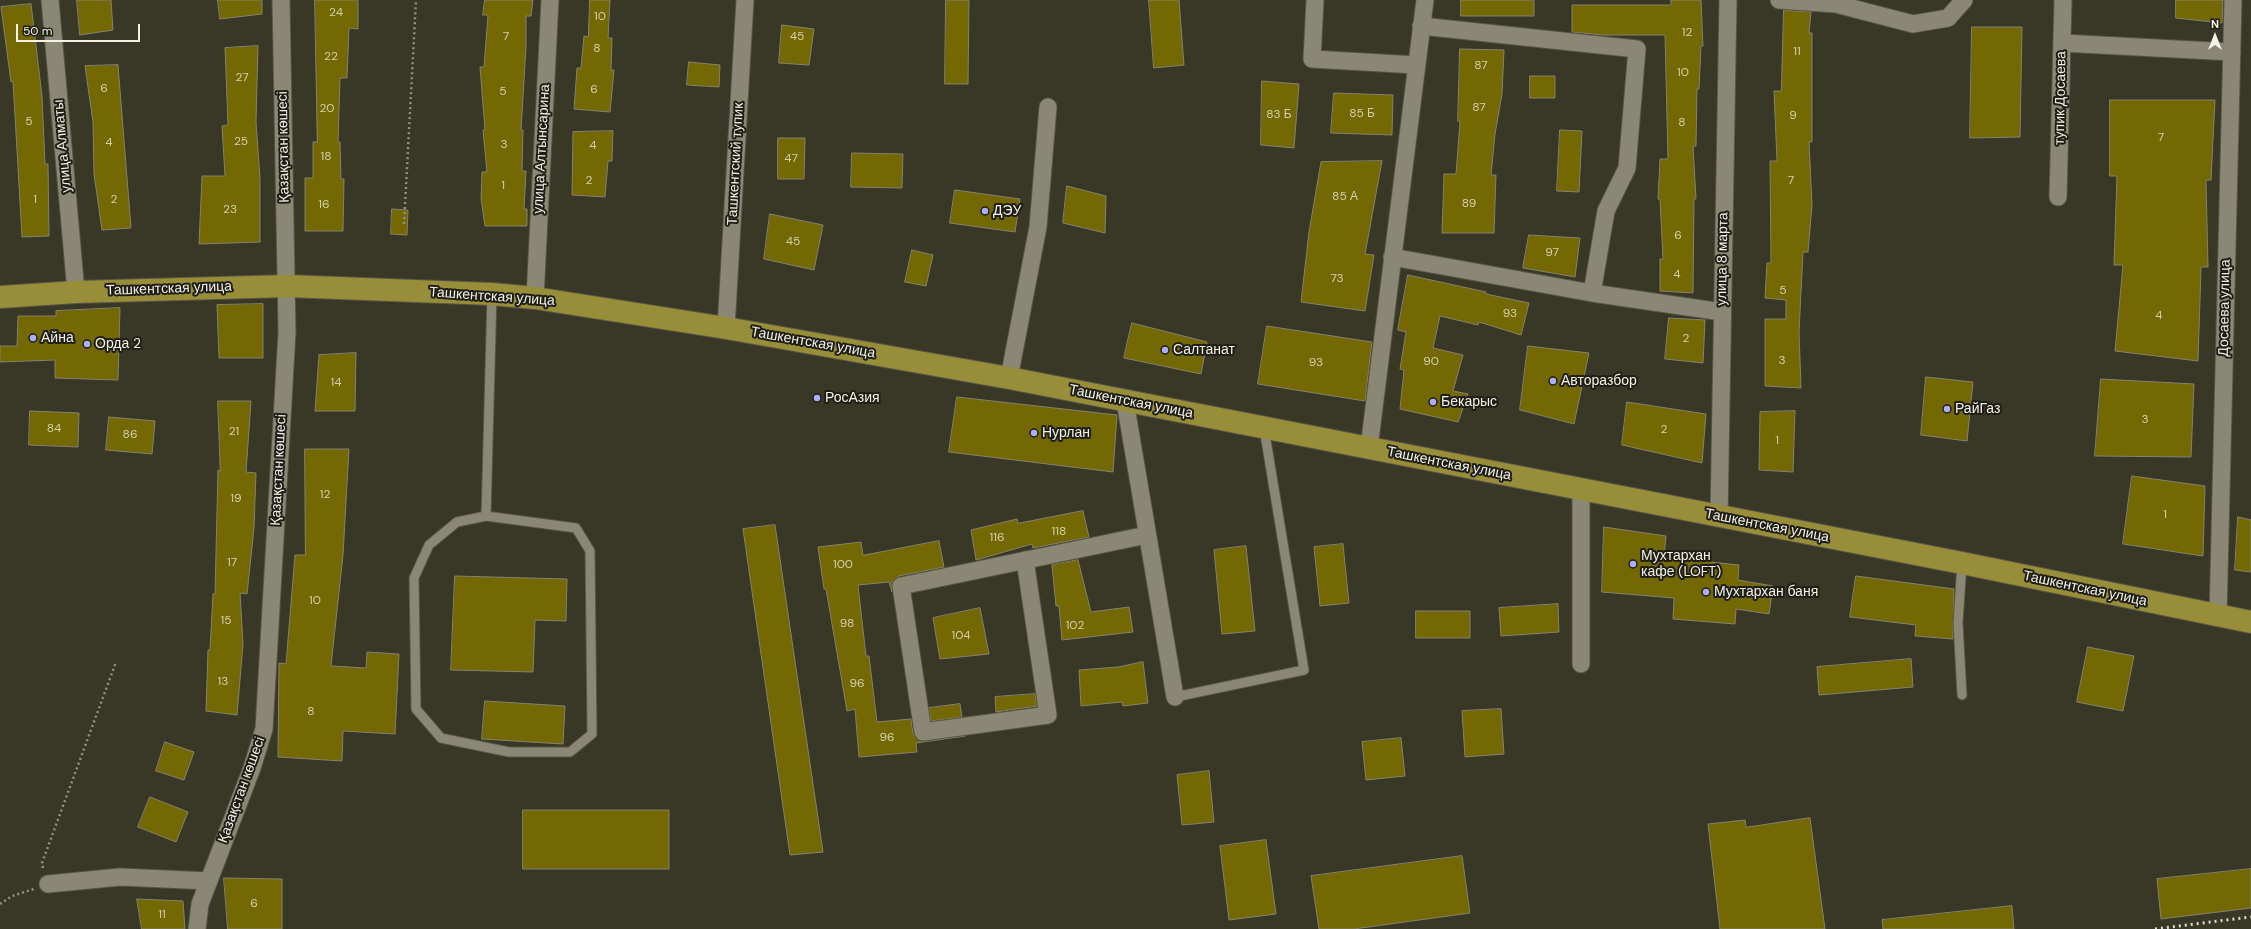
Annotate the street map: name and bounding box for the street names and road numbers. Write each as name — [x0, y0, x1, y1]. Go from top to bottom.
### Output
street label: тупик Досаева — [2052, 51, 2070, 145]
street label: улица Алтынсарина — [530, 84, 554, 214]
street label: Қазақстан көшесі — [275, 91, 293, 203]
street label: улица Алматы — [51, 99, 75, 193]
street label: Ташкентский тупик — [724, 102, 748, 226]
street label: улица 8 марта — [1714, 212, 1732, 306]
street label: Досаева улица — [2216, 259, 2234, 357]
street label: Ташкентская улица — [106, 278, 232, 300]
street label: Ташкентская улица — [429, 284, 555, 310]
street label: Ташкентская улица — [749, 324, 877, 362]
street label: Ташкентская улица — [1068, 382, 1194, 422]
street label: Қазақстан көшесі — [268, 414, 290, 526]
street label: Ташкентская улица — [1386, 444, 1512, 484]
street label: Ташкентская улица — [1704, 506, 1830, 546]
street label: Ташкентская улица — [2022, 568, 2148, 610]
street label: Қазақстан көшесі — [215, 735, 269, 845]

